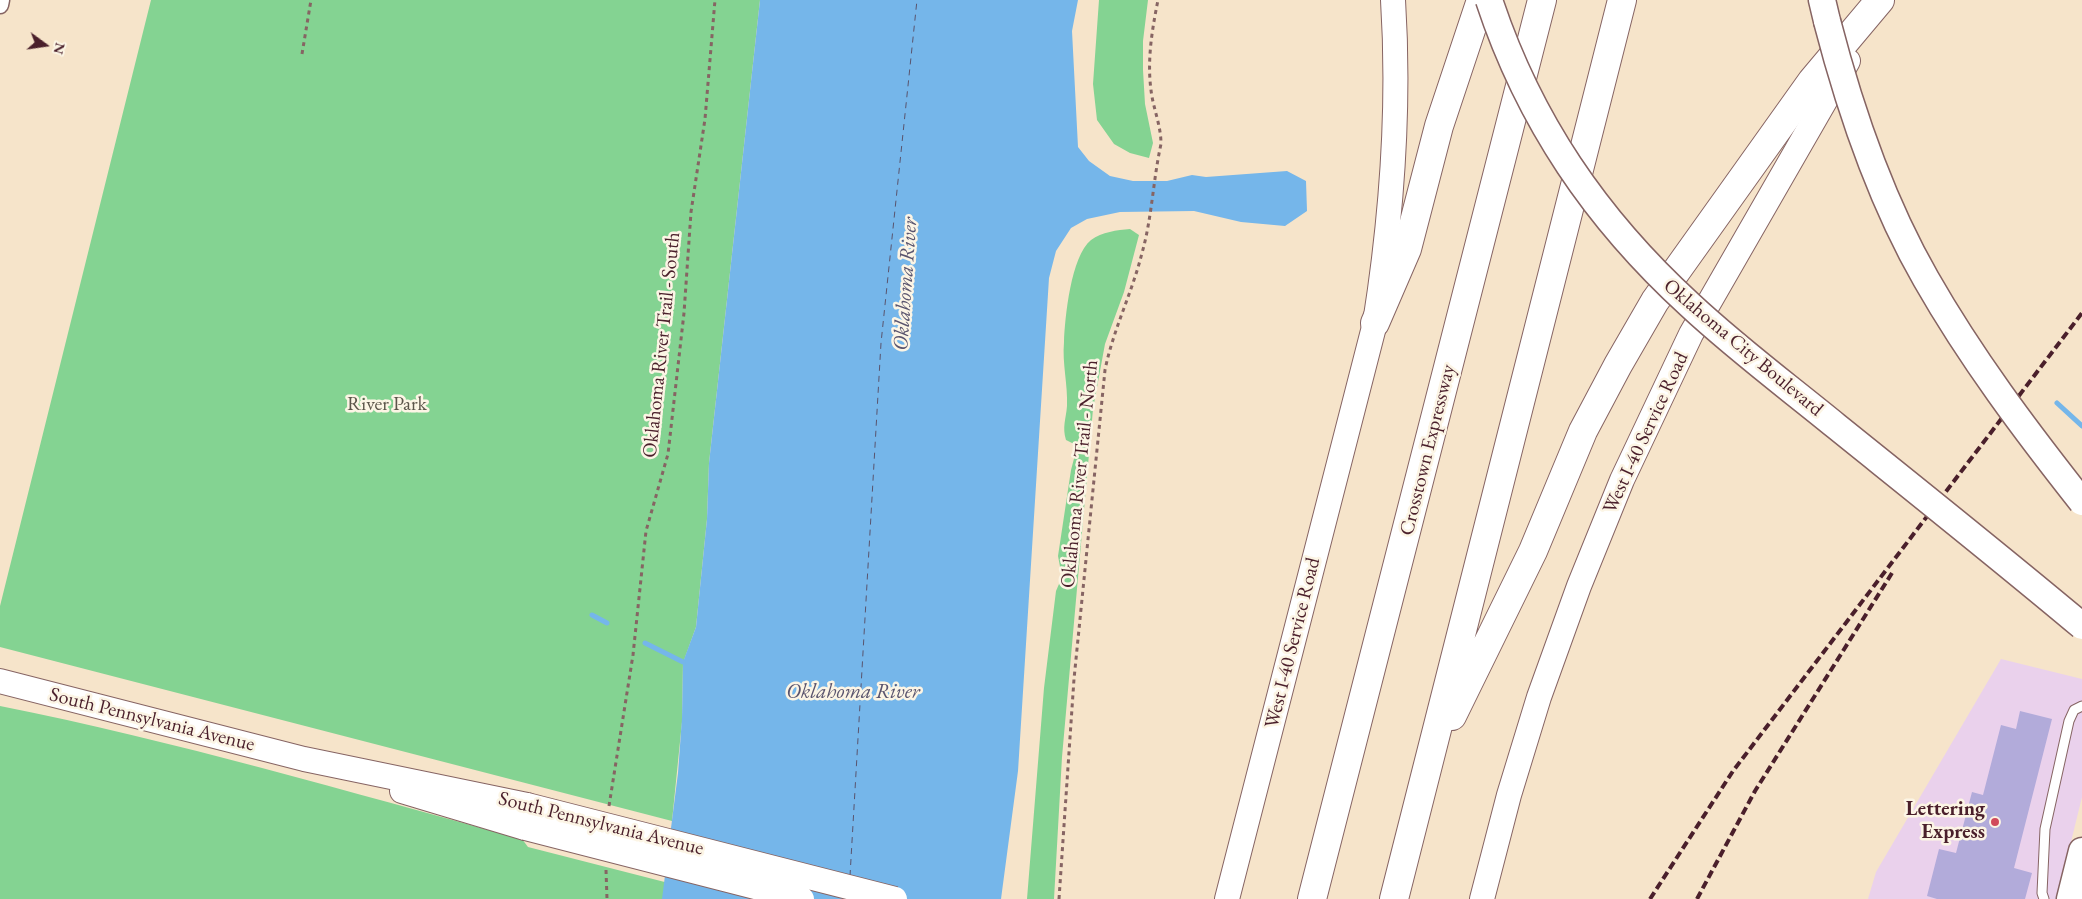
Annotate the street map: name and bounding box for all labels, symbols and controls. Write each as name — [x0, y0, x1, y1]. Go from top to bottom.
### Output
north arrow — [20, 20, 70, 70]
text: N — [49, 41, 70, 56]
water label: Oklahoma River — [889, 216, 923, 352]
street label: Oklahoma River Trail - South — [638, 231, 686, 459]
street label: Oklahoma City Boulevard — [1658, 274, 1828, 422]
street label: West I-40 Service Road — [1598, 349, 1694, 517]
street label: Oklahoma River Trail - North — [1056, 359, 1104, 589]
street label: Crosstown Expressway — [1395, 362, 1461, 538]
park label: River Park — [347, 393, 427, 417]
street label: West I-40 Service Road — [1260, 555, 1326, 731]
water label: Oklahoma River — [786, 679, 920, 705]
street label: South Pennsylvania Avenue — [47, 683, 257, 757]
street label: South Pennsylvania Avenue — [496, 787, 706, 861]
place label: Lettering Express — [1906, 798, 1985, 845]
marker: Lettering Express — [1989, 816, 2001, 828]

